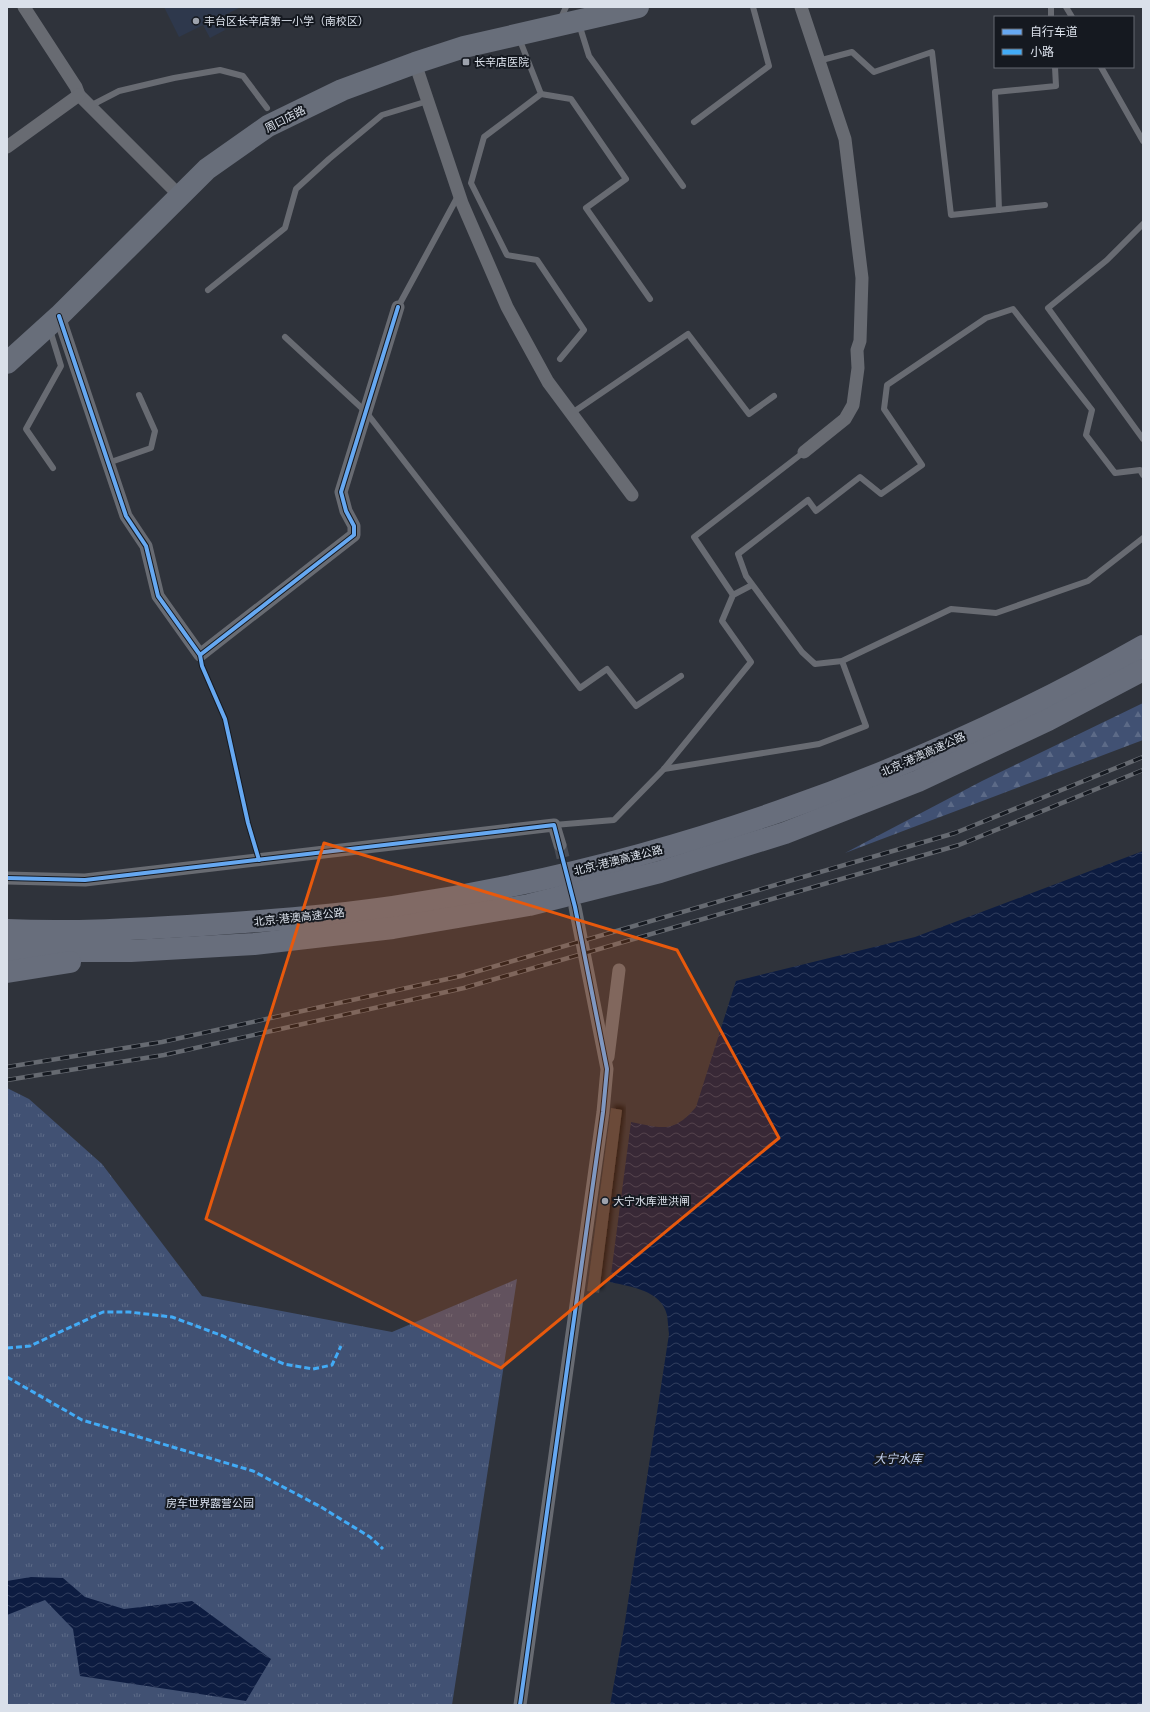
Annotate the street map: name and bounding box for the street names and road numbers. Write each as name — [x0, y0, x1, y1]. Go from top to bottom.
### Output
street label: 周口店路 — [263, 104, 307, 134]
street label: 北京-港澳高速公路 — [879, 730, 967, 778]
street label: 北京-港澳高速公路 — [572, 843, 664, 877]
street label: 北京-港澳高速公路 — [253, 906, 345, 928]

